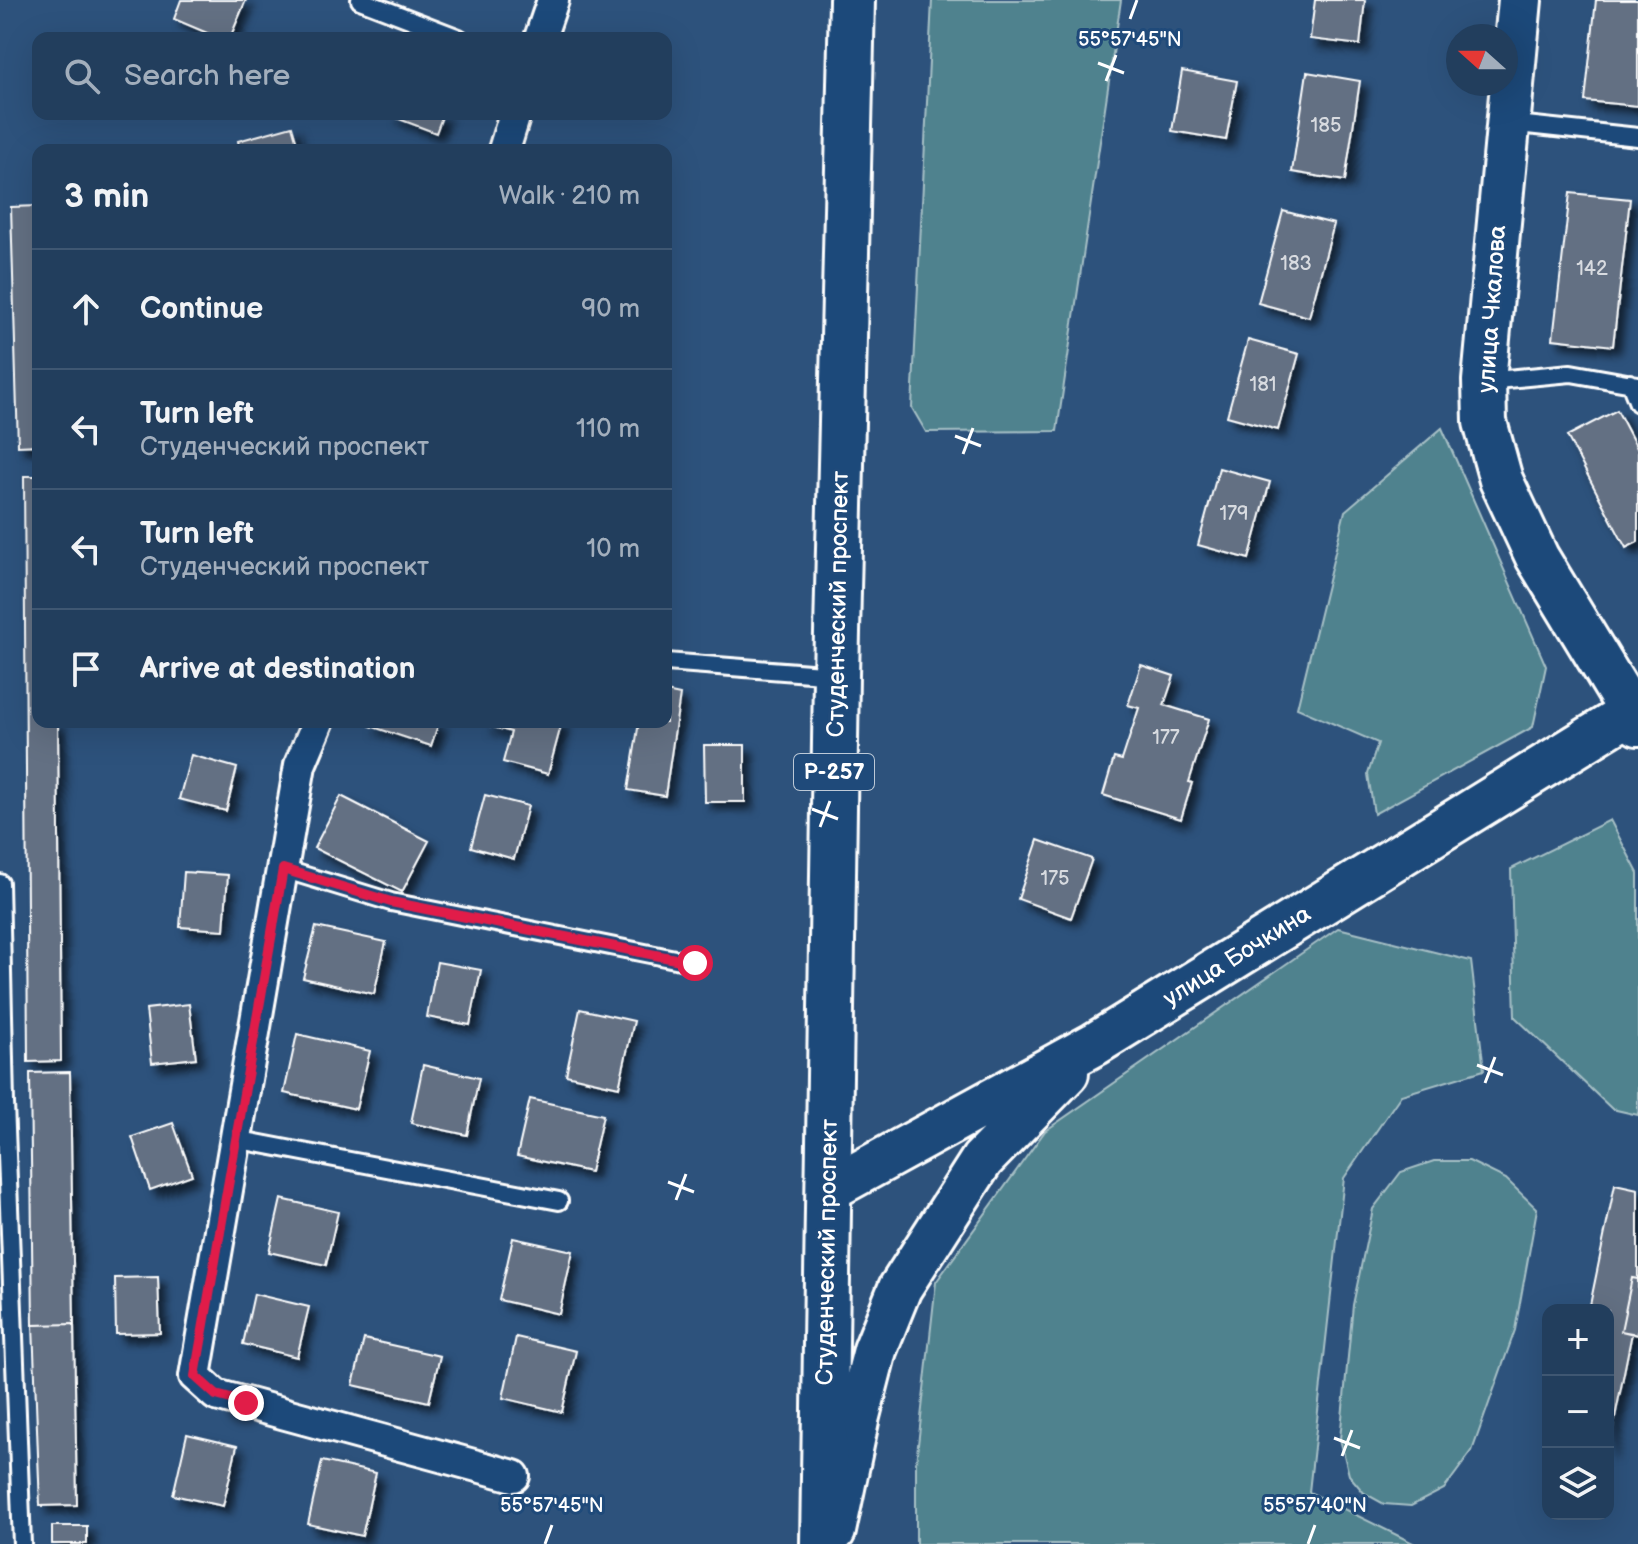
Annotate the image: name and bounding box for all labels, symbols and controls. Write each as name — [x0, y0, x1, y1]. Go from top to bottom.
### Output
north arrow — [1446, 24, 1518, 96]
text: 55°57'45"N — [1078, 28, 1182, 52]
search box — [32, 32, 672, 120]
icon: search — [60, 54, 104, 98]
text: Search here — [124, 58, 290, 94]
house number: 185 — [1311, 114, 1341, 138]
text: 3 min — [64, 176, 149, 217]
text: Walk · 210 m — [499, 181, 640, 212]
street label: улица Чкалова — [1472, 224, 1512, 394]
house number: 183 — [1280, 252, 1312, 276]
house number: 142 — [1576, 257, 1608, 281]
icon: ahead — [64, 287, 108, 331]
text: Continue — [140, 291, 263, 327]
text: 90 m — [581, 294, 640, 325]
house number: 181 — [1249, 373, 1277, 397]
text: Turn left — [140, 396, 254, 432]
icon: left — [64, 407, 108, 451]
text: 110 m — [576, 414, 640, 445]
text: Студенческий проспект — [140, 432, 429, 463]
street label: Студенческий проспект — [821, 470, 855, 738]
house number: 179 — [1219, 502, 1249, 526]
text: Turn left — [140, 516, 254, 552]
icon: left — [64, 527, 108, 571]
text: 10 m — [586, 534, 640, 565]
text: Студенческий проспект — [140, 552, 429, 583]
icon: arrive — [64, 647, 108, 691]
text: Arrive at destination — [140, 651, 416, 687]
house number: 177 — [1152, 726, 1180, 750]
road number: Р-257 — [794, 754, 874, 790]
house number: 175 — [1040, 867, 1070, 891]
street label: улица Бочкина — [1158, 899, 1316, 1013]
route start — [677, 945, 713, 981]
street label: Студенческий проспект — [810, 1118, 844, 1386]
map controls — [1542, 1304, 1614, 1520]
button: + — [1542, 1304, 1614, 1376]
button: − — [1542, 1376, 1614, 1448]
route end — [228, 1385, 264, 1421]
button: layers — [1542, 1448, 1614, 1520]
text: 55°57'45"N — [500, 1494, 604, 1518]
text: 55°57'40"N — [1263, 1494, 1367, 1518]

